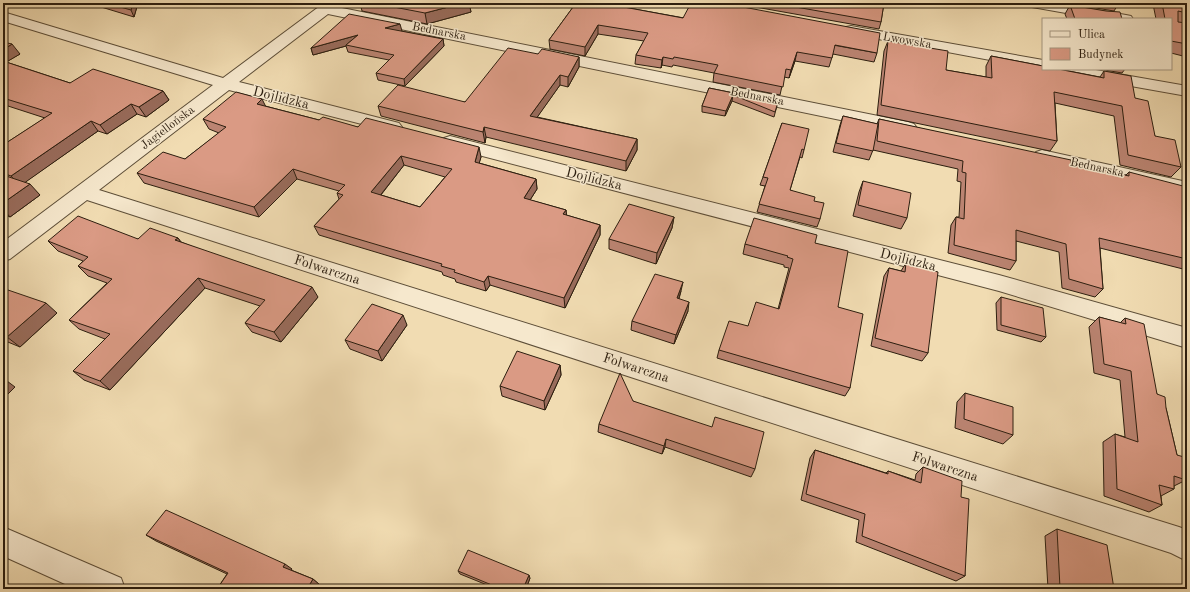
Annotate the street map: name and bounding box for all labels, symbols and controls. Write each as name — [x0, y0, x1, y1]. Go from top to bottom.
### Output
legend — [1042, 18, 1172, 70]
street label: Bednarska — [411, 21, 467, 43]
text: Ulica — [1078, 29, 1105, 41]
street label: Lwowska — [882, 31, 932, 51]
text: Budynek — [1078, 49, 1124, 61]
street label: Dojlidzka — [251, 84, 311, 112]
street label: Bednarska — [729, 86, 785, 108]
street label: Jagiellońska — [139, 104, 197, 152]
street label: Bednarska — [1069, 156, 1125, 180]
street label: Dojlidzka — [564, 165, 624, 193]
street label: Dojlidzka — [878, 246, 938, 274]
street label: Folwarczna — [292, 253, 362, 287]
street label: Folwarczna — [601, 351, 671, 385]
street label: Folwarczna — [910, 450, 980, 484]

